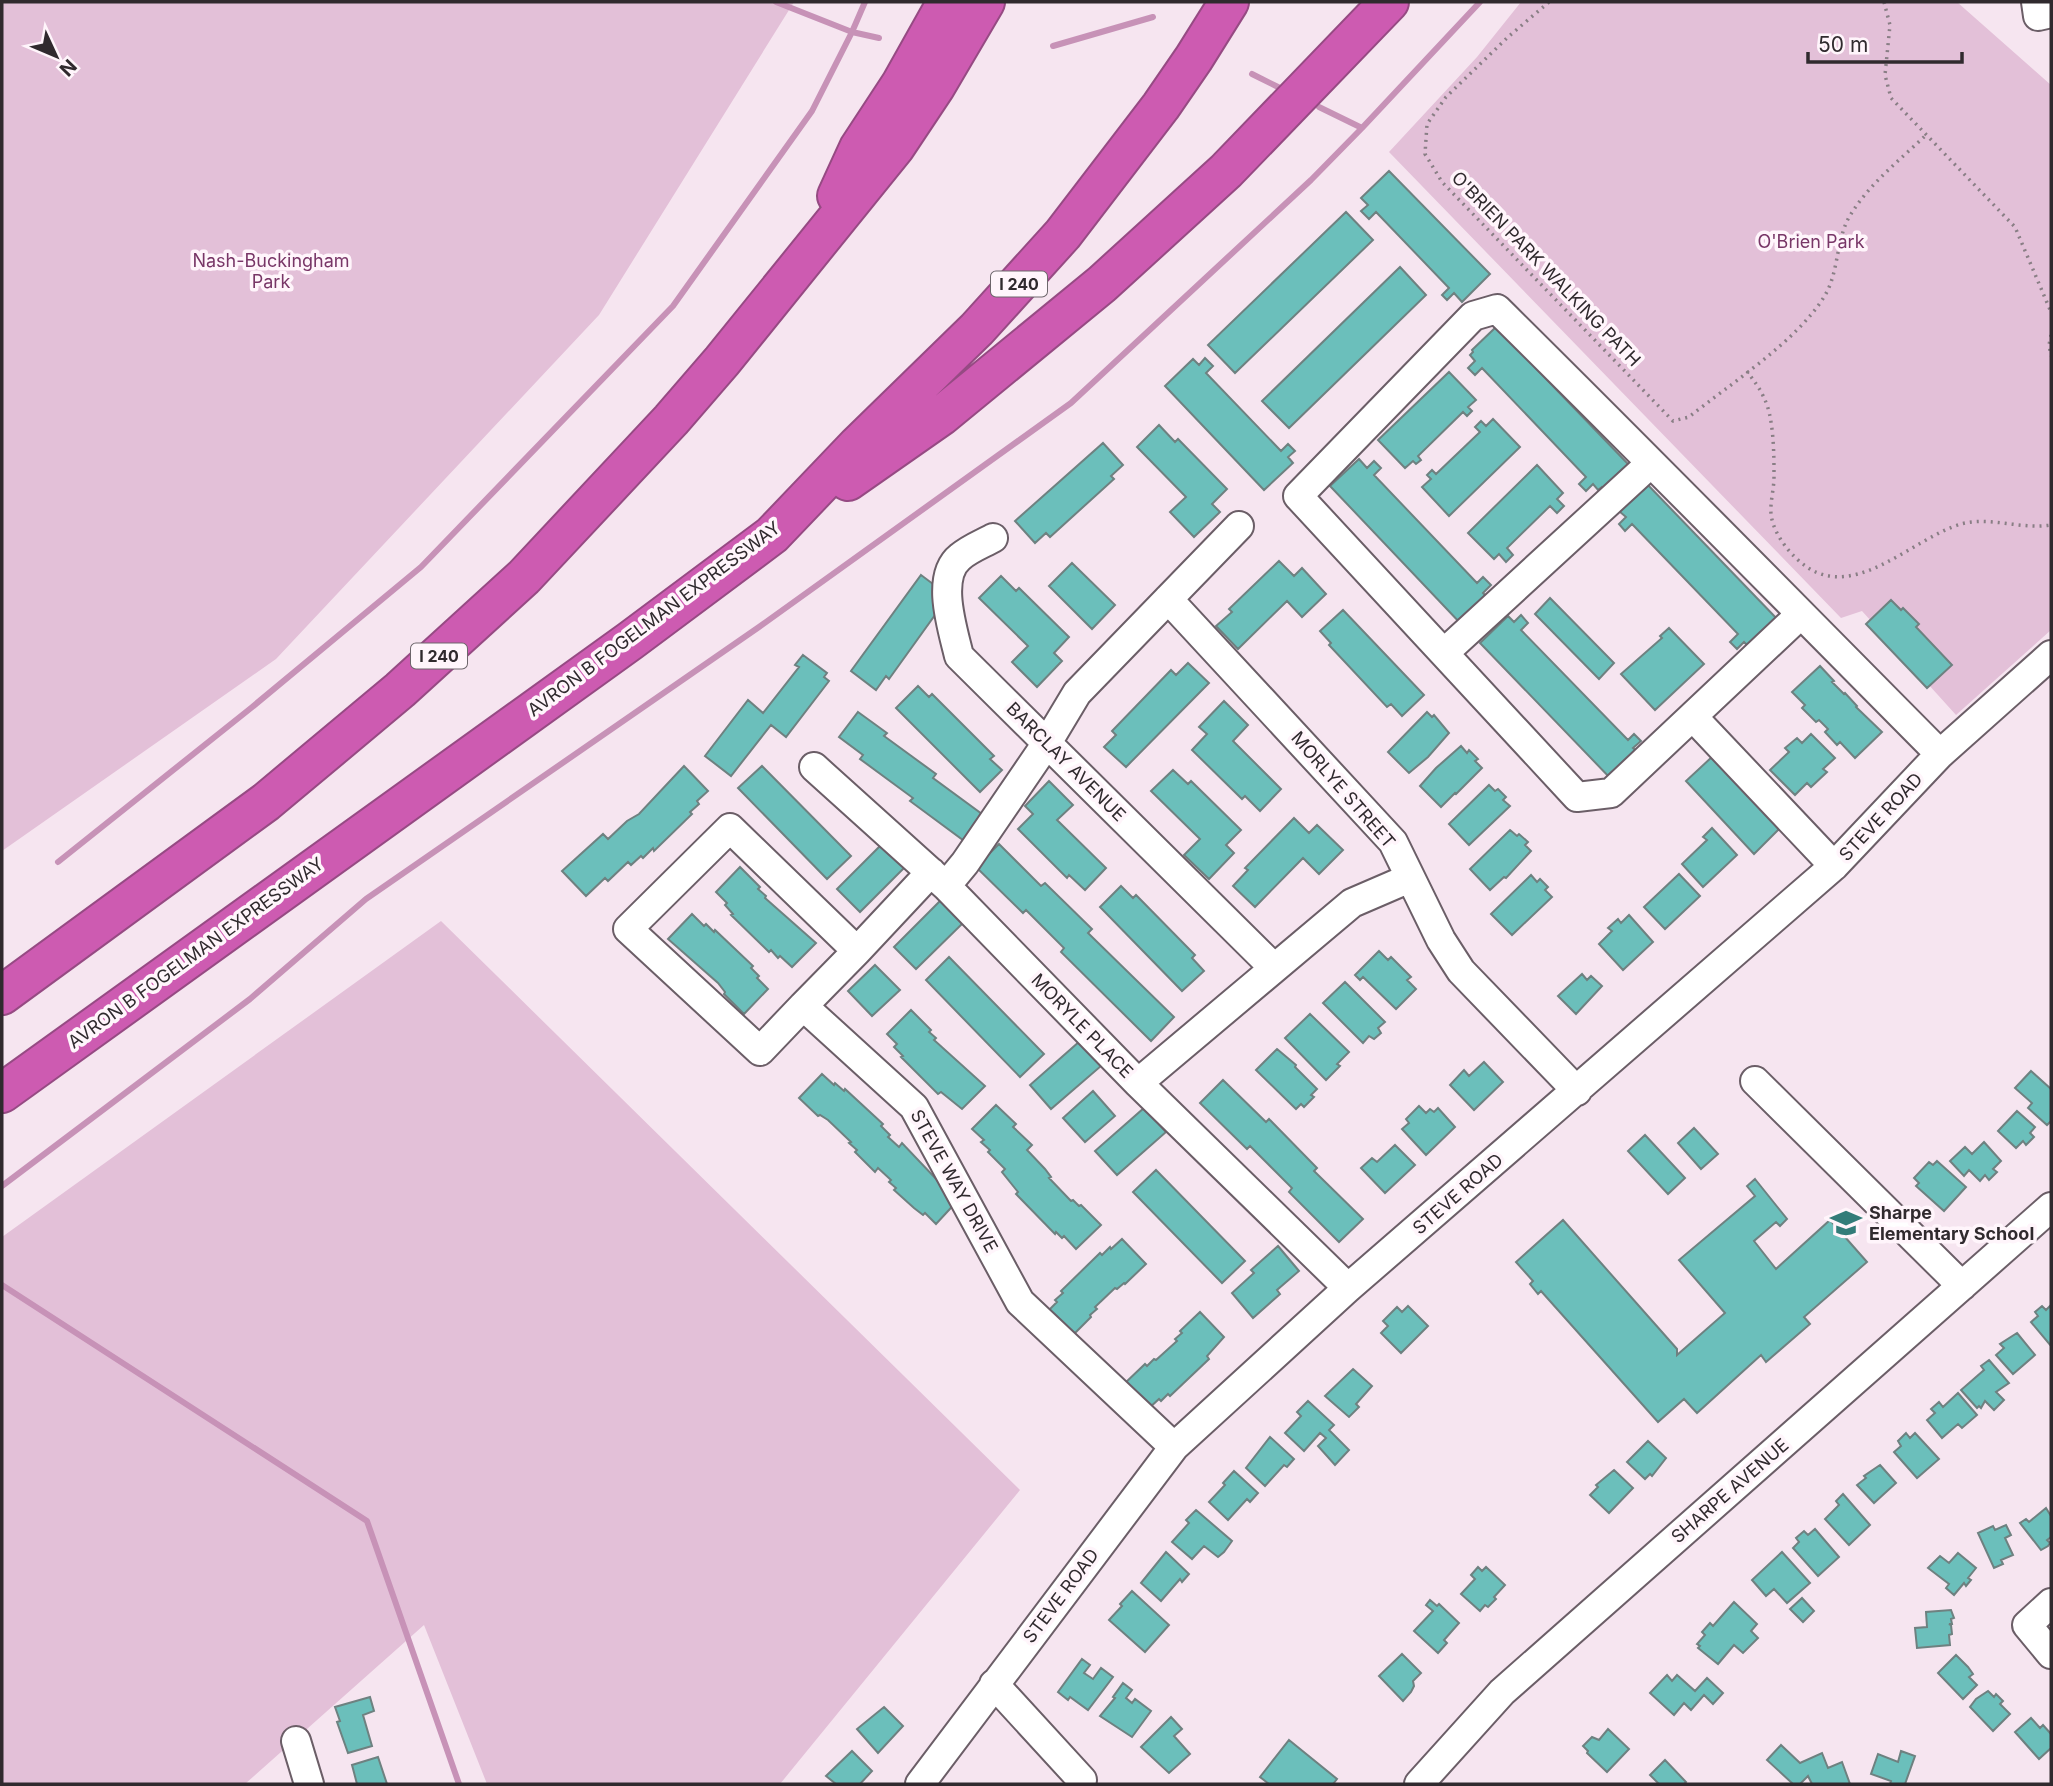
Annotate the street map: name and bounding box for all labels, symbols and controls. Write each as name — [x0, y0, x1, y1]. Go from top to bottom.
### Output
north arrow — [21, 21, 91, 91]
scale bar — [1808, 21, 1962, 65]
text: 50 m — [1818, 32, 1868, 57]
text: N — [55, 54, 81, 81]
street label: O'BRIEN PARK WALKING PATH — [1448, 167, 1645, 370]
park label: O'Brien Park — [1757, 231, 1865, 252]
park label: Nash-Buckingham Park — [192, 250, 350, 292]
road number: I 240 — [991, 272, 1047, 296]
street label: AVRON B FOGELMAN EXPRESSWAY — [523, 517, 784, 720]
road number: I 240 — [411, 643, 467, 668]
street label: BARCLAY AVENUE — [1002, 698, 1130, 826]
street label: MORLYE STREET — [1287, 727, 1400, 852]
street label: STEVE ROAD — [1835, 768, 1927, 865]
street label: AVRON B FOGELMAN EXPRESSWAY — [64, 853, 328, 1052]
street label: MORYLE PLACE — [1027, 969, 1137, 1082]
street label: STEVE WAY DRIVE — [906, 1106, 1002, 1256]
street label: STEVE ROAD — [1408, 1149, 1507, 1238]
place label: Sharpe Elementary School — [1869, 1202, 2034, 1244]
school or university icon: Sharpe Elementary School — [1829, 1206, 1863, 1240]
street label: SHARPE AVENUE — [1667, 1434, 1793, 1547]
street label: STEVE ROAD — [1018, 1544, 1103, 1647]

